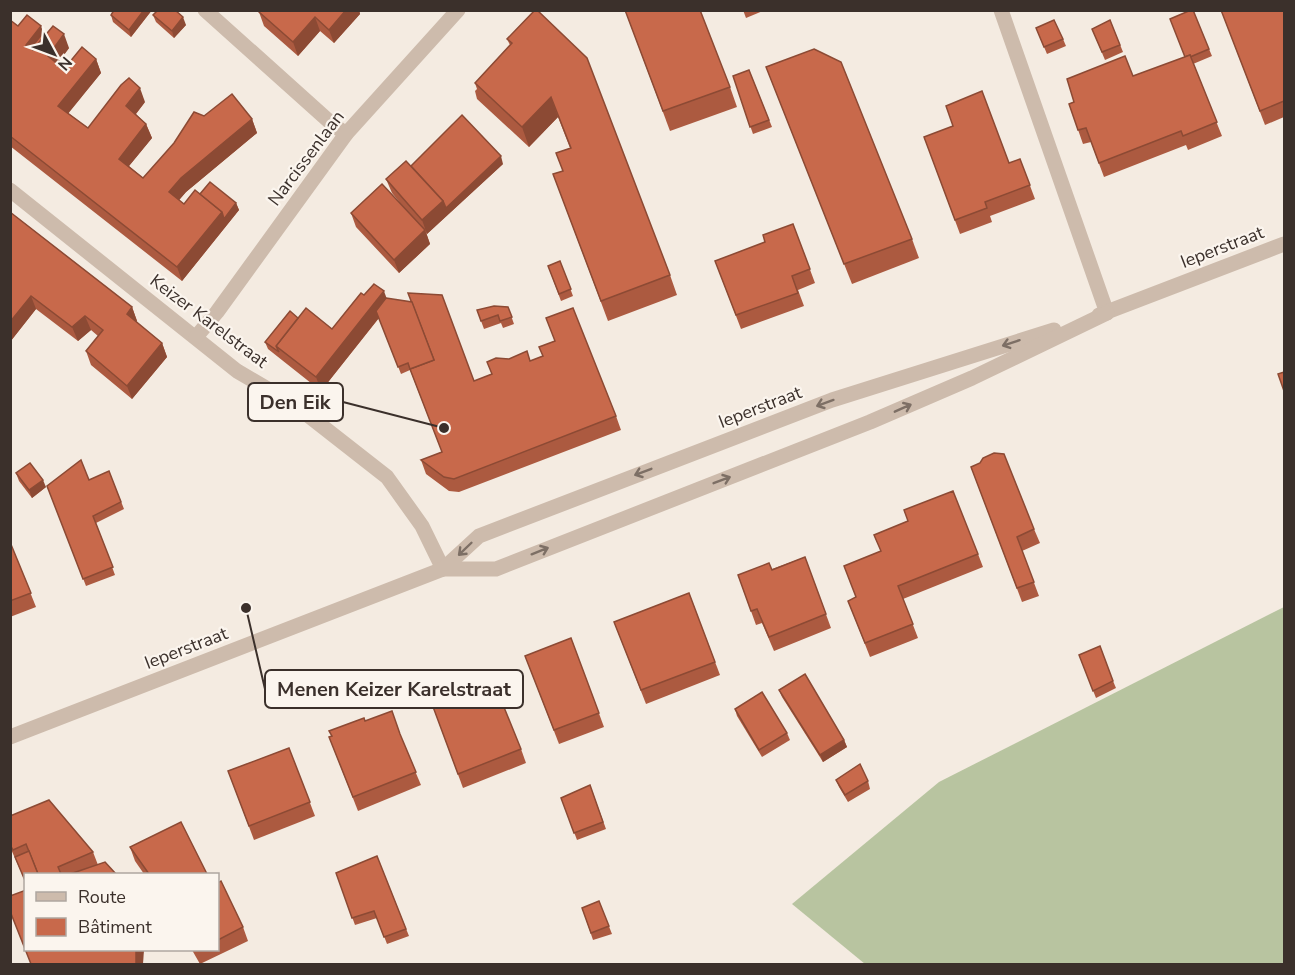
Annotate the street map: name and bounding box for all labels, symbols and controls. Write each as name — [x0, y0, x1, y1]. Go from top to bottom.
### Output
north arrow — [24, 24, 84, 84]
text: N — [52, 51, 77, 75]
street label: Narcissenlaan — [262, 105, 350, 211]
street label: Ieperstraat — [1177, 220, 1268, 274]
street label: Keizer Karelstraat — [145, 269, 274, 374]
one-way arrow — [1002, 338, 1021, 349]
street label: Ieperstraat — [715, 380, 806, 434]
callout: Den Eik — [248, 383, 343, 421]
text: Den Eik — [260, 389, 332, 416]
one-way arrow — [816, 398, 835, 409]
one-way arrow — [893, 402, 912, 413]
one-way arrow — [634, 468, 653, 479]
one-way arrow — [712, 474, 730, 485]
one-way arrow — [458, 541, 473, 555]
one-way arrow — [530, 545, 549, 556]
street label: Ieperstraat — [141, 621, 232, 675]
callout: Menen Keizer Karelstraat — [265, 670, 523, 708]
text: Menen Keizer Karelstraat — [277, 676, 511, 703]
legend — [24, 873, 219, 951]
text: Route — [78, 885, 126, 909]
text: Bâtiment — [78, 915, 152, 939]

